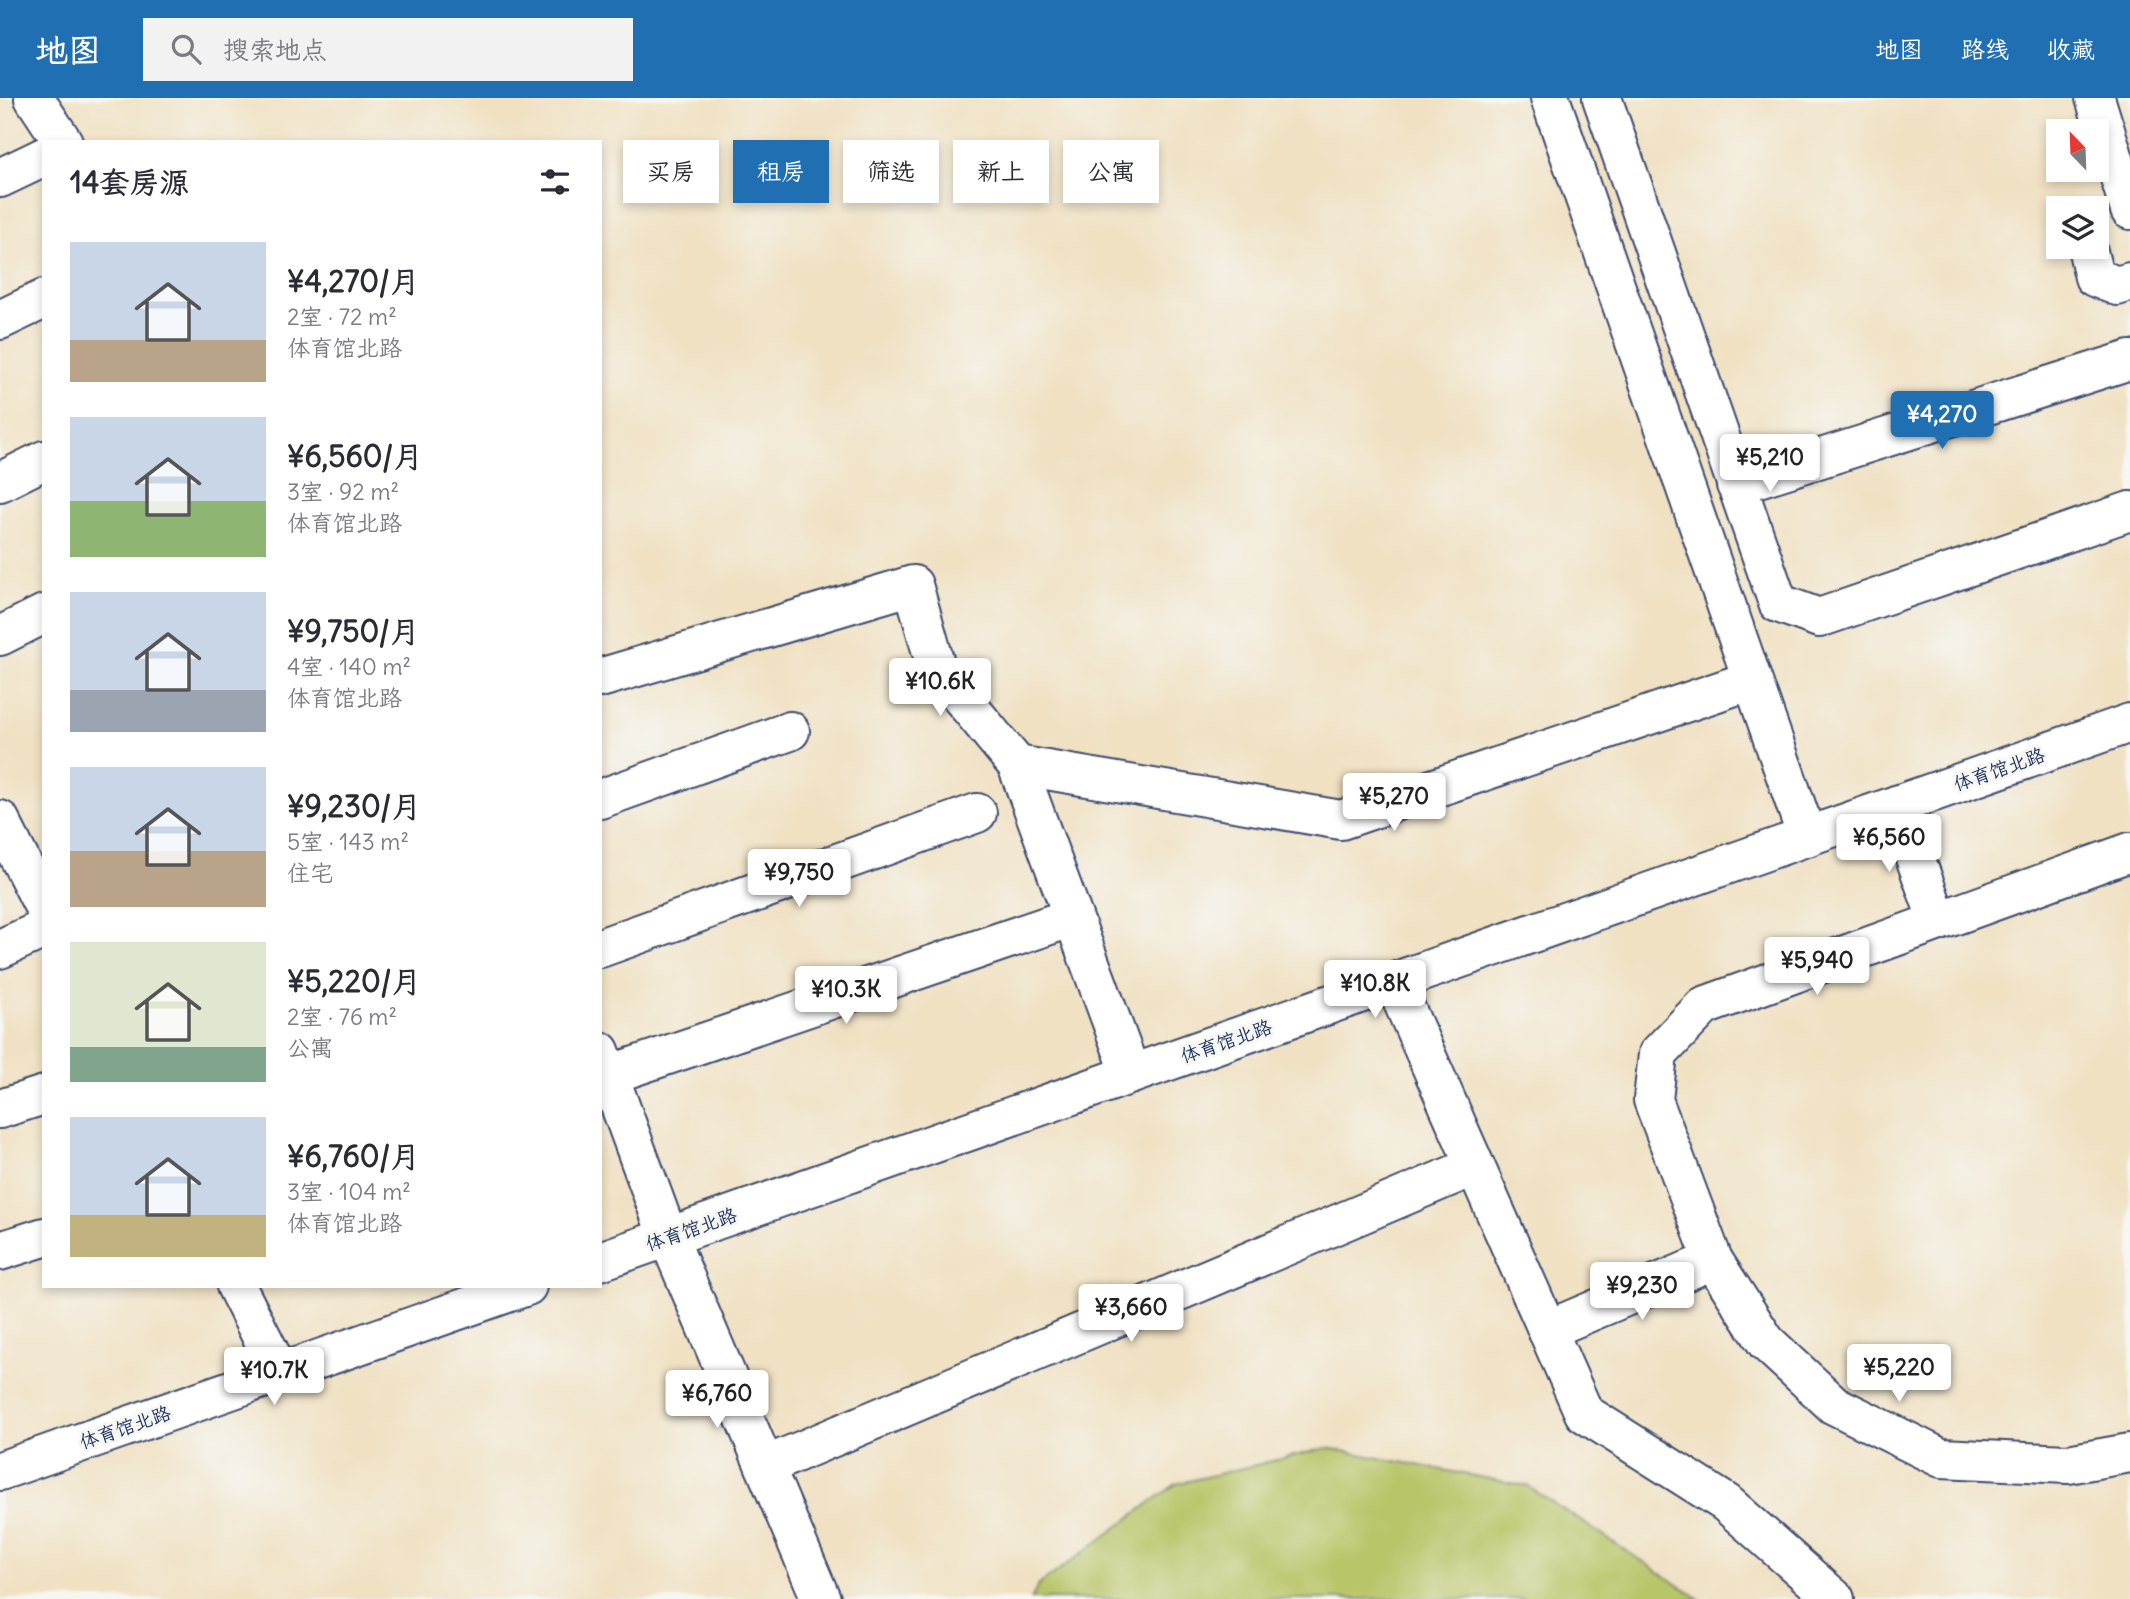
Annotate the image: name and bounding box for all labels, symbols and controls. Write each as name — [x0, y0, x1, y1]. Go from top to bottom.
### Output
search box — [143, 18, 633, 81]
text: 地图 — [35, 29, 101, 71]
icon: search — [167, 30, 205, 68]
text: 搜索地点 — [223, 33, 327, 66]
text: 地图 — [1875, 34, 1923, 64]
text: 路线 — [1961, 34, 2009, 64]
text: 收藏 — [2047, 34, 2095, 64]
north arrow — [2046, 119, 2109, 182]
map controls — [2046, 119, 2109, 259]
chip: 买房 — [623, 140, 719, 203]
chip: 租房 — [733, 140, 829, 203]
chip: 筛选 — [843, 140, 939, 203]
chip: 新上 — [953, 140, 1049, 203]
chip: 公寓 — [1063, 140, 1159, 203]
text: 14套房源 — [70, 163, 189, 201]
icon: filters — [536, 163, 574, 201]
button: layers — [2046, 196, 2109, 259]
text: ¥4,270/月 — [287, 262, 420, 300]
icon: home — [126, 270, 210, 354]
text: 2室 · 72 m² — [287, 302, 397, 331]
text: 体育馆北路 — [287, 333, 402, 362]
pin: ¥4,270 — [1885, 392, 1999, 451]
text: ¥4,270 — [1907, 399, 1977, 428]
pin: ¥5,210 — [1713, 434, 1827, 494]
text: ¥6,560/月 — [287, 437, 423, 475]
text: ¥5,210 — [1736, 442, 1804, 471]
icon: home — [126, 445, 210, 529]
text: 3室 · 92 m² — [287, 477, 399, 506]
text: 体育馆北路 — [287, 508, 402, 537]
text: ¥9,750/月 — [287, 612, 420, 650]
icon: home — [126, 620, 210, 704]
text: 4室 · 140 m² — [287, 652, 411, 681]
pin: ¥10.6K — [883, 658, 997, 718]
text: ¥10.6K — [905, 666, 975, 695]
text: 体育馆北路 — [287, 683, 402, 712]
street label: 体育馆北路 — [1950, 742, 2048, 796]
pin: ¥5,270 — [1337, 774, 1451, 833]
text: ¥5,270 — [1359, 781, 1429, 810]
text: ¥9,230/月 — [287, 787, 421, 825]
icon: home — [126, 795, 210, 879]
pin: ¥6,560 — [1832, 814, 1946, 874]
text: ¥6,560 — [1852, 822, 1926, 851]
text: 5室 · 143 m² — [287, 827, 409, 856]
pin: ¥9,750 — [742, 850, 856, 909]
text: ¥9,750 — [764, 857, 834, 886]
text: 住宅 — [287, 858, 333, 887]
pin: ¥5,940 — [1760, 937, 1874, 997]
text: ¥5,940 — [1780, 945, 1854, 974]
pin: ¥10.8K — [1318, 960, 1432, 1020]
text: ¥5,220/月 — [287, 962, 421, 1000]
pin: ¥10.3K — [789, 967, 903, 1026]
text: ¥10.8K — [1340, 968, 1410, 997]
icon: home — [126, 970, 210, 1054]
text: ¥10.3K — [811, 974, 881, 1003]
text: 2室 · 76 m² — [287, 1002, 397, 1031]
street label: 体育馆北路 — [1177, 1014, 1275, 1068]
text: 公寓 — [287, 1033, 333, 1062]
text: ¥6,760/月 — [287, 1137, 420, 1175]
icon: home — [126, 1145, 210, 1229]
text: 3室 · 104 m² — [287, 1177, 411, 1206]
street label: 体育馆北路 — [642, 1202, 740, 1256]
text: 体育馆北路 — [287, 1208, 402, 1237]
pin: ¥9,230 — [1585, 1262, 1699, 1322]
text: ¥9,230 — [1606, 1270, 1678, 1299]
pin: ¥3,660 — [1074, 1284, 1188, 1344]
text: ¥3,660 — [1094, 1292, 1168, 1321]
pin: ¥5,220 — [1842, 1344, 1956, 1404]
pin: ¥10.7K — [217, 1348, 331, 1407]
text: ¥5,220 — [1863, 1352, 1935, 1381]
text: ¥10.7K — [240, 1355, 308, 1384]
pin: ¥6,760 — [660, 1370, 774, 1430]
text: ¥6,760 — [682, 1378, 752, 1407]
street label: 体育馆北路 — [76, 1400, 174, 1454]

